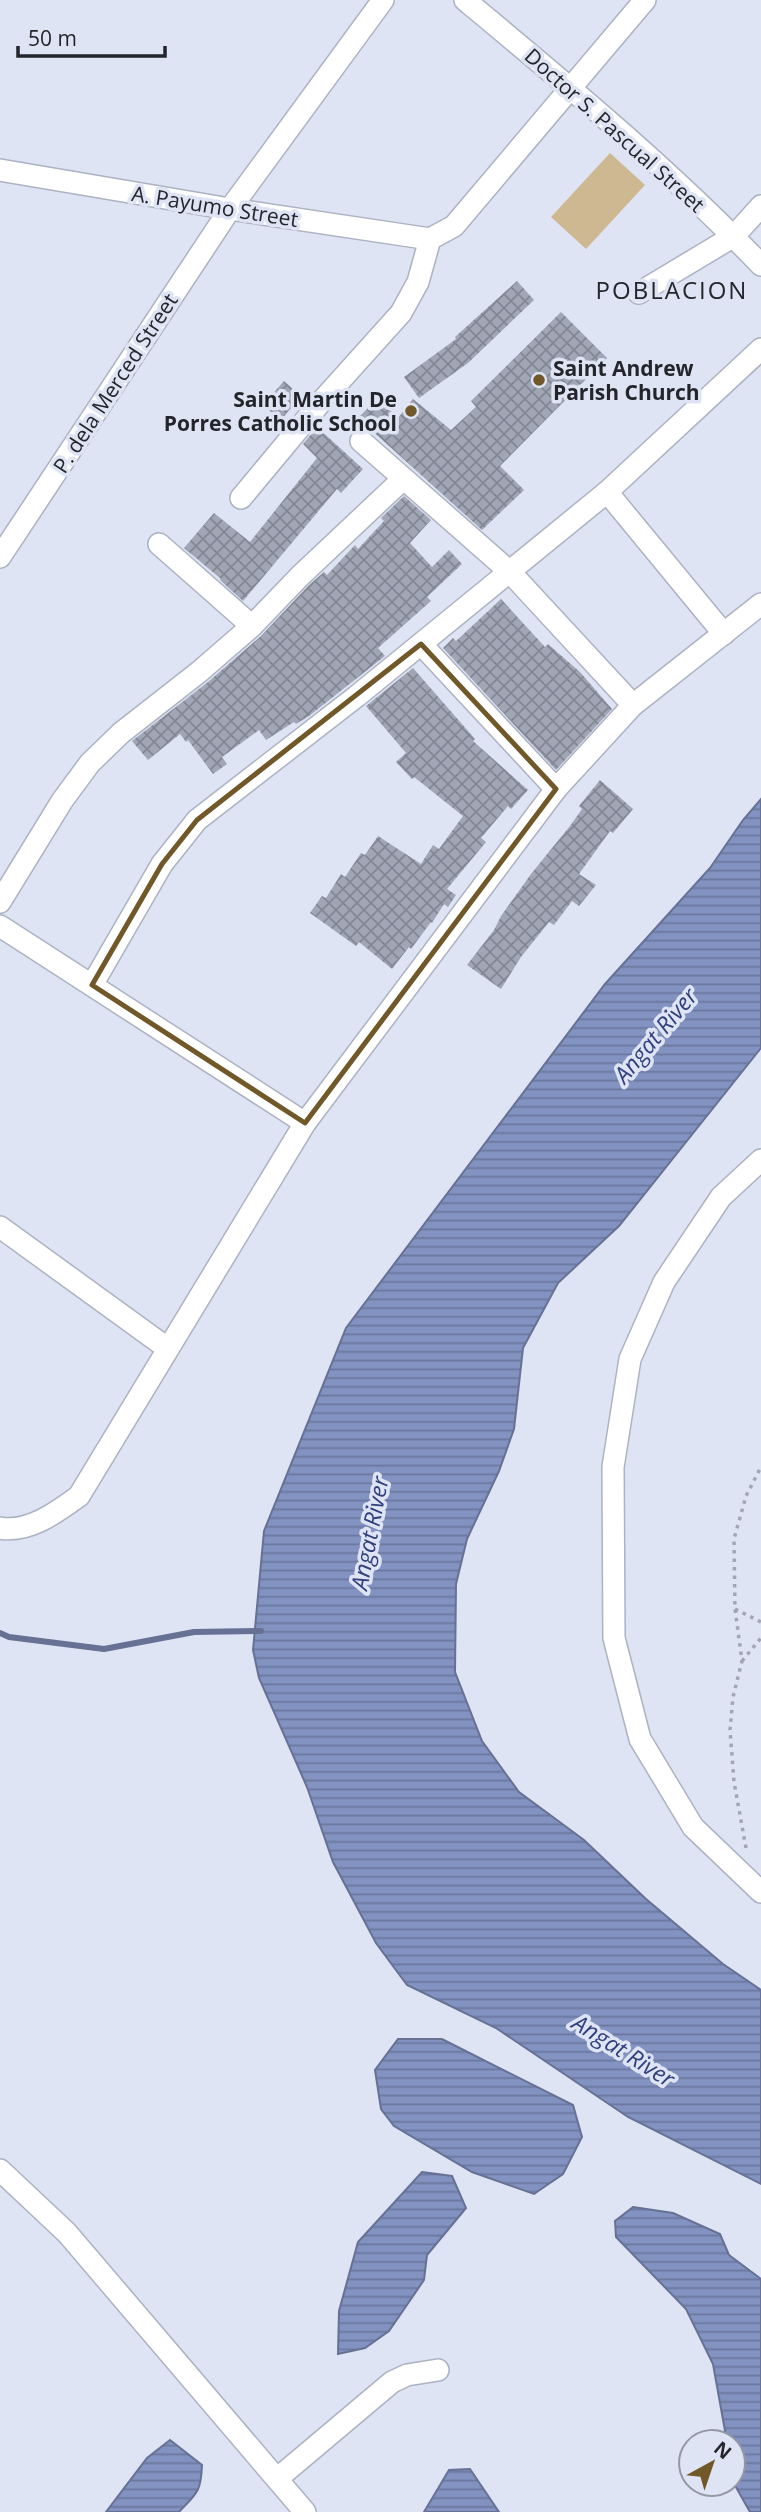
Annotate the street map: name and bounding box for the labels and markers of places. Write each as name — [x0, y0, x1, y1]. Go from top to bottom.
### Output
place label: Saint Andrew Parish Church — [553, 354, 700, 406]
marker: Saint Andrew Parish Church — [531, 372, 547, 388]
place label: Saint Martin De Porres Catholic School — [164, 385, 397, 437]
marker: Saint Martin De Porres Catholic School — [403, 403, 419, 419]

